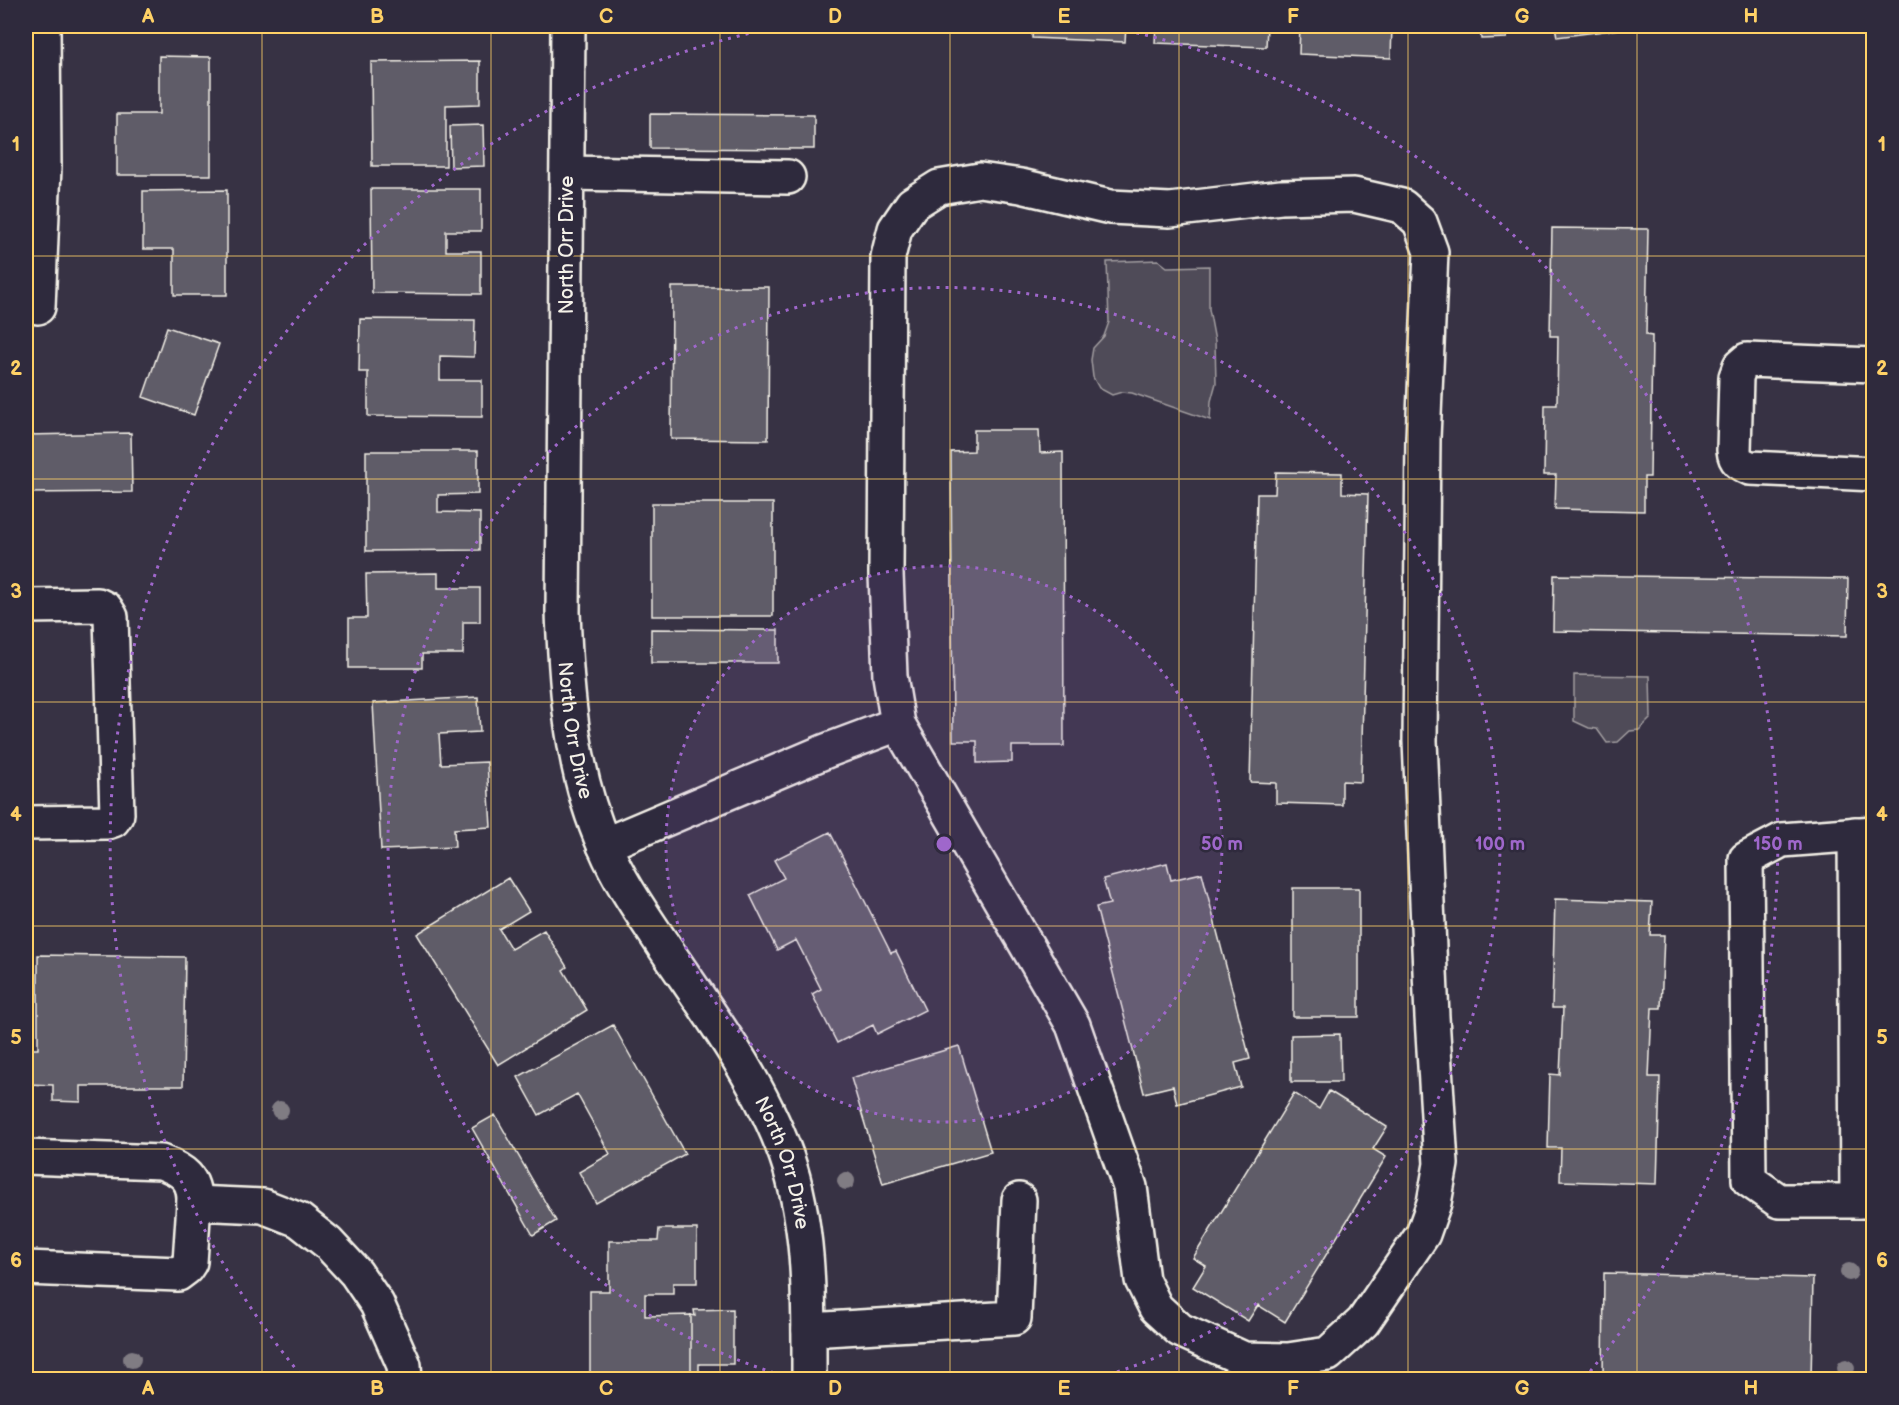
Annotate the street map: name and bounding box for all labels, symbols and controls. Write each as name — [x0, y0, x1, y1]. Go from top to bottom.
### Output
text: A — [141, 5, 155, 29]
text: B — [370, 5, 384, 29]
text: C — [599, 5, 613, 29]
text: D — [828, 5, 842, 29]
text: E — [1058, 5, 1071, 29]
text: F — [1287, 5, 1299, 29]
text: G — [1515, 5, 1530, 29]
text: H — [1744, 5, 1758, 29]
text: 1 — [12, 133, 20, 157]
text: 1 — [1878, 133, 1886, 157]
street label: North Orr Drive — [555, 176, 579, 314]
text: 2 — [10, 357, 22, 381]
text: 2 — [1876, 357, 1888, 381]
text: 3 — [10, 580, 22, 604]
text: 3 — [1876, 580, 1888, 604]
street label: North Orr Drive — [552, 661, 598, 802]
text: 4 — [10, 803, 22, 827]
text: 4 — [1876, 803, 1888, 827]
centre of rings — [934, 834, 954, 854]
text: 50 m — [1201, 834, 1243, 855]
text: 100 m — [1475, 834, 1525, 855]
text: 150 m — [1753, 834, 1803, 855]
text: 5 — [10, 1026, 22, 1050]
text: 5 — [1876, 1026, 1888, 1050]
street label: North Orr Drive — [749, 1093, 814, 1231]
text: 6 — [10, 1249, 22, 1273]
text: 6 — [1876, 1249, 1888, 1273]
text: A — [141, 1377, 155, 1401]
text: B — [370, 1377, 384, 1401]
text: C — [599, 1377, 613, 1401]
text: D — [828, 1377, 842, 1401]
text: E — [1058, 1377, 1071, 1401]
text: F — [1287, 1377, 1299, 1401]
text: G — [1515, 1377, 1530, 1401]
text: H — [1744, 1377, 1758, 1401]

